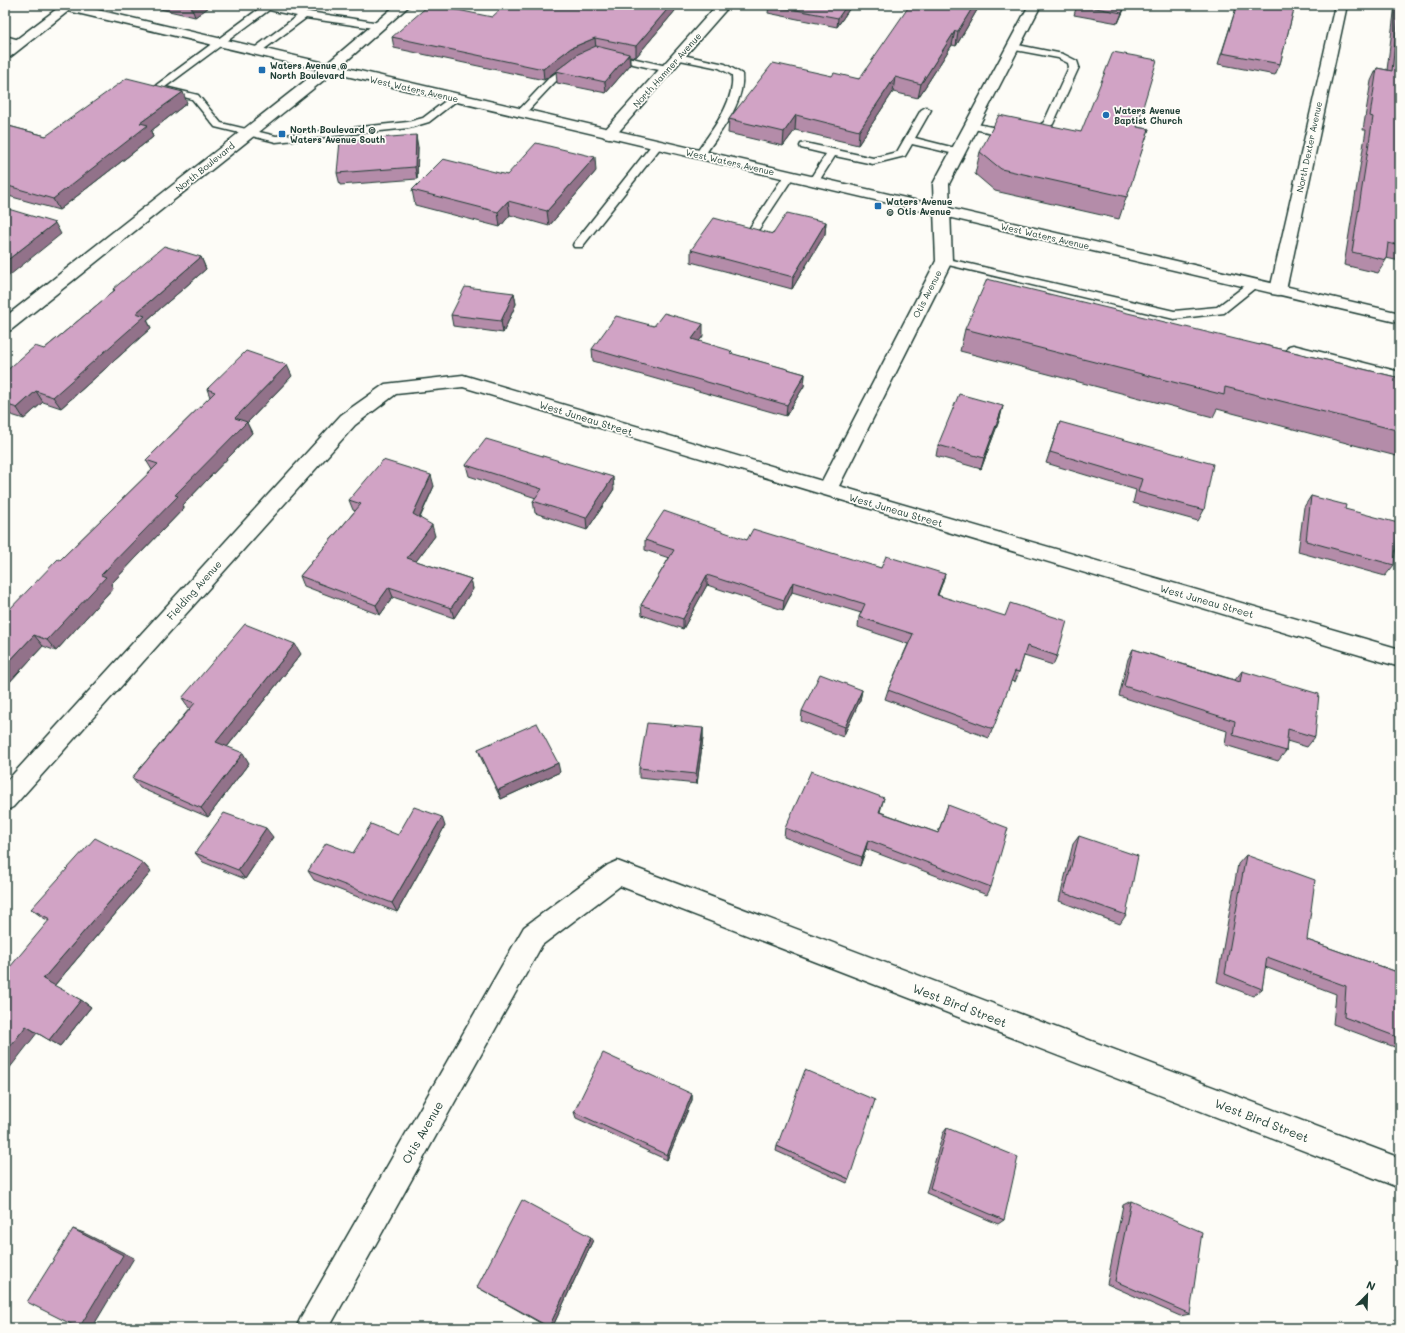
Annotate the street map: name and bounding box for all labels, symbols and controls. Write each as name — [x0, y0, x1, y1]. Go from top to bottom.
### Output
street label: North Hamner Avenue — [631, 30, 703, 110]
place label: Waters Avenue @ North Boulevard — [270, 60, 348, 81]
marker: Waters Avenue @ North Boulevard — [257, 65, 267, 75]
street label: West Waters Avenue — [369, 73, 459, 105]
street label: North Dexter Avenue — [1294, 100, 1324, 194]
place label: Waters Avenue Baptist Church — [1114, 105, 1182, 126]
marker: Waters Avenue Baptist Church — [1101, 110, 1111, 120]
place label: North Boulevard @ Waters Avenue South — [290, 124, 385, 145]
marker: North Boulevard @ Waters Avenue South — [277, 129, 287, 139]
street label: North Boulevard — [173, 140, 237, 194]
street label: West Waters Avenue — [685, 146, 775, 178]
place label: Waters Avenue @ Otis Avenue — [886, 196, 952, 217]
marker: Waters Avenue @ Otis Avenue — [873, 201, 883, 211]
street label: West Waters Avenue — [1000, 220, 1090, 252]
street label: Otis Avenue — [910, 268, 944, 320]
street label: West Juneau Street — [538, 397, 634, 439]
street label: West Juneau Street — [848, 490, 944, 530]
street label: Fielding Avenue — [163, 557, 225, 623]
street label: West Juneau Street — [1159, 581, 1255, 621]
street label: West Bird Street — [911, 980, 1009, 1030]
street label: West Bird Street — [1213, 1095, 1311, 1145]
street label: Otis Avenue — [398, 1098, 446, 1166]
north arrow — [1347, 1275, 1387, 1315]
text: N — [1364, 1277, 1378, 1294]

